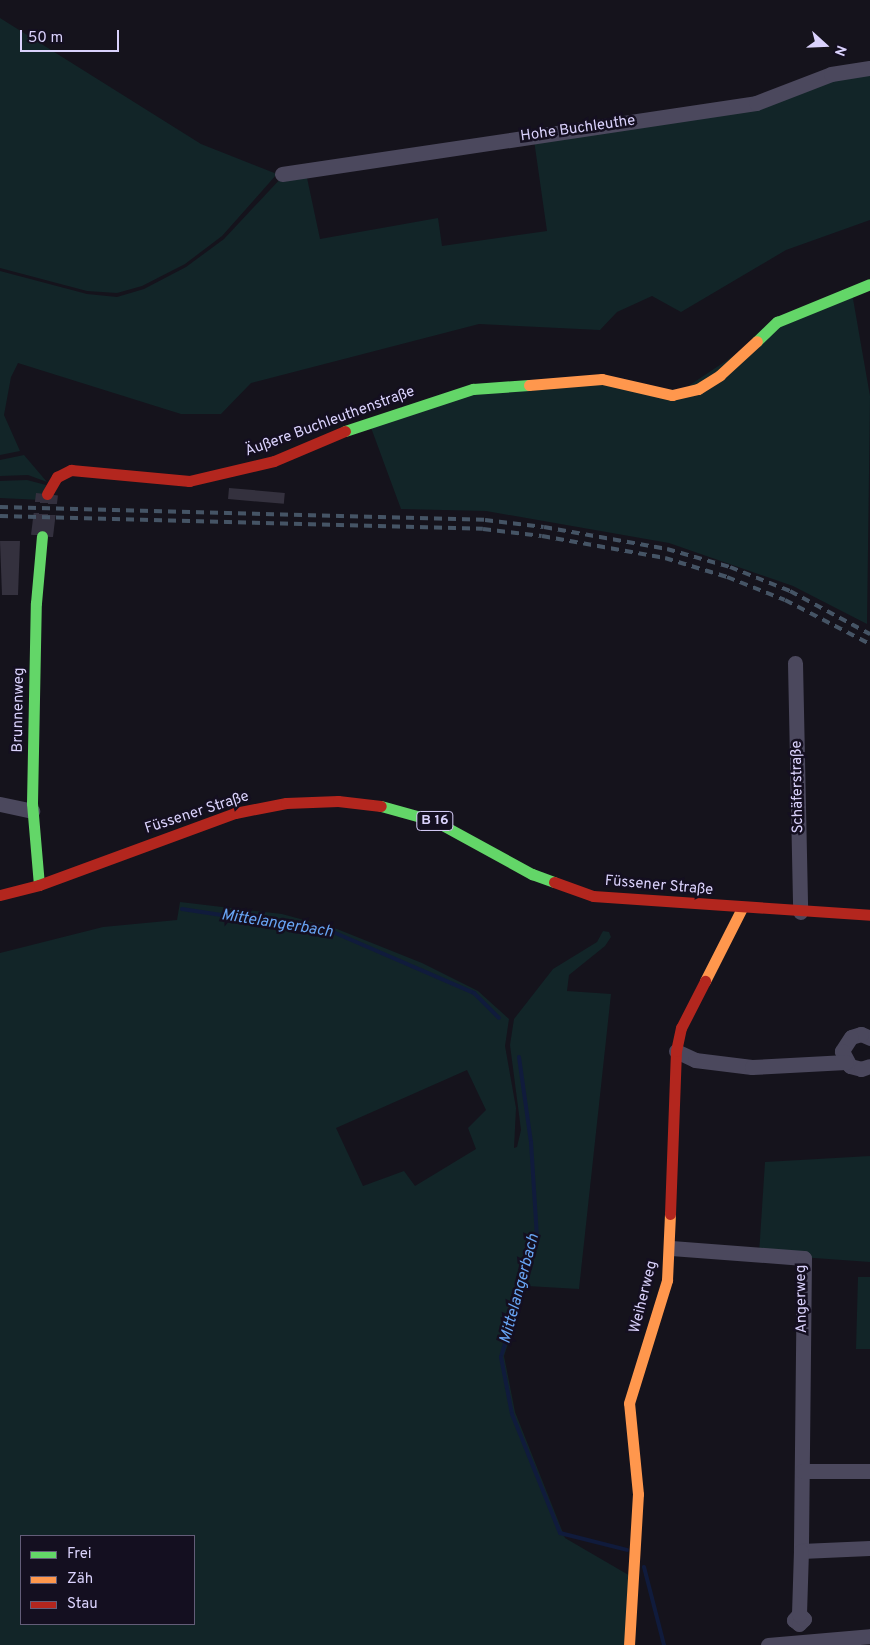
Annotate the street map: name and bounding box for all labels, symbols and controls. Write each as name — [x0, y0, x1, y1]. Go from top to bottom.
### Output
scale bar — [22, 20, 121, 52]
north arrow — [800, 20, 850, 70]
text: 50 m — [28, 29, 63, 48]
text: N — [830, 43, 849, 58]
street label: Hohe Buchleuthe — [519, 112, 637, 146]
street label: Äußere Buchleuthenstraße — [243, 383, 417, 461]
street label: Brunnenweg — [9, 667, 29, 753]
street label: Schäferstraße — [788, 740, 808, 834]
street label: Füssener Straße — [143, 788, 251, 838]
road number: B 16 — [416, 809, 454, 832]
street label: Füssener Straße — [604, 872, 714, 900]
water label: Mittelangerbach — [220, 906, 334, 942]
water label: Mittelangerbach — [496, 1232, 544, 1346]
street label: Weiherweg — [626, 1259, 662, 1335]
street label: Angerweg — [792, 1265, 812, 1333]
legend — [20, 1535, 195, 1625]
text: Frei — [67, 1545, 92, 1564]
text: Zäh — [67, 1570, 93, 1589]
text: Stau — [67, 1595, 98, 1614]

